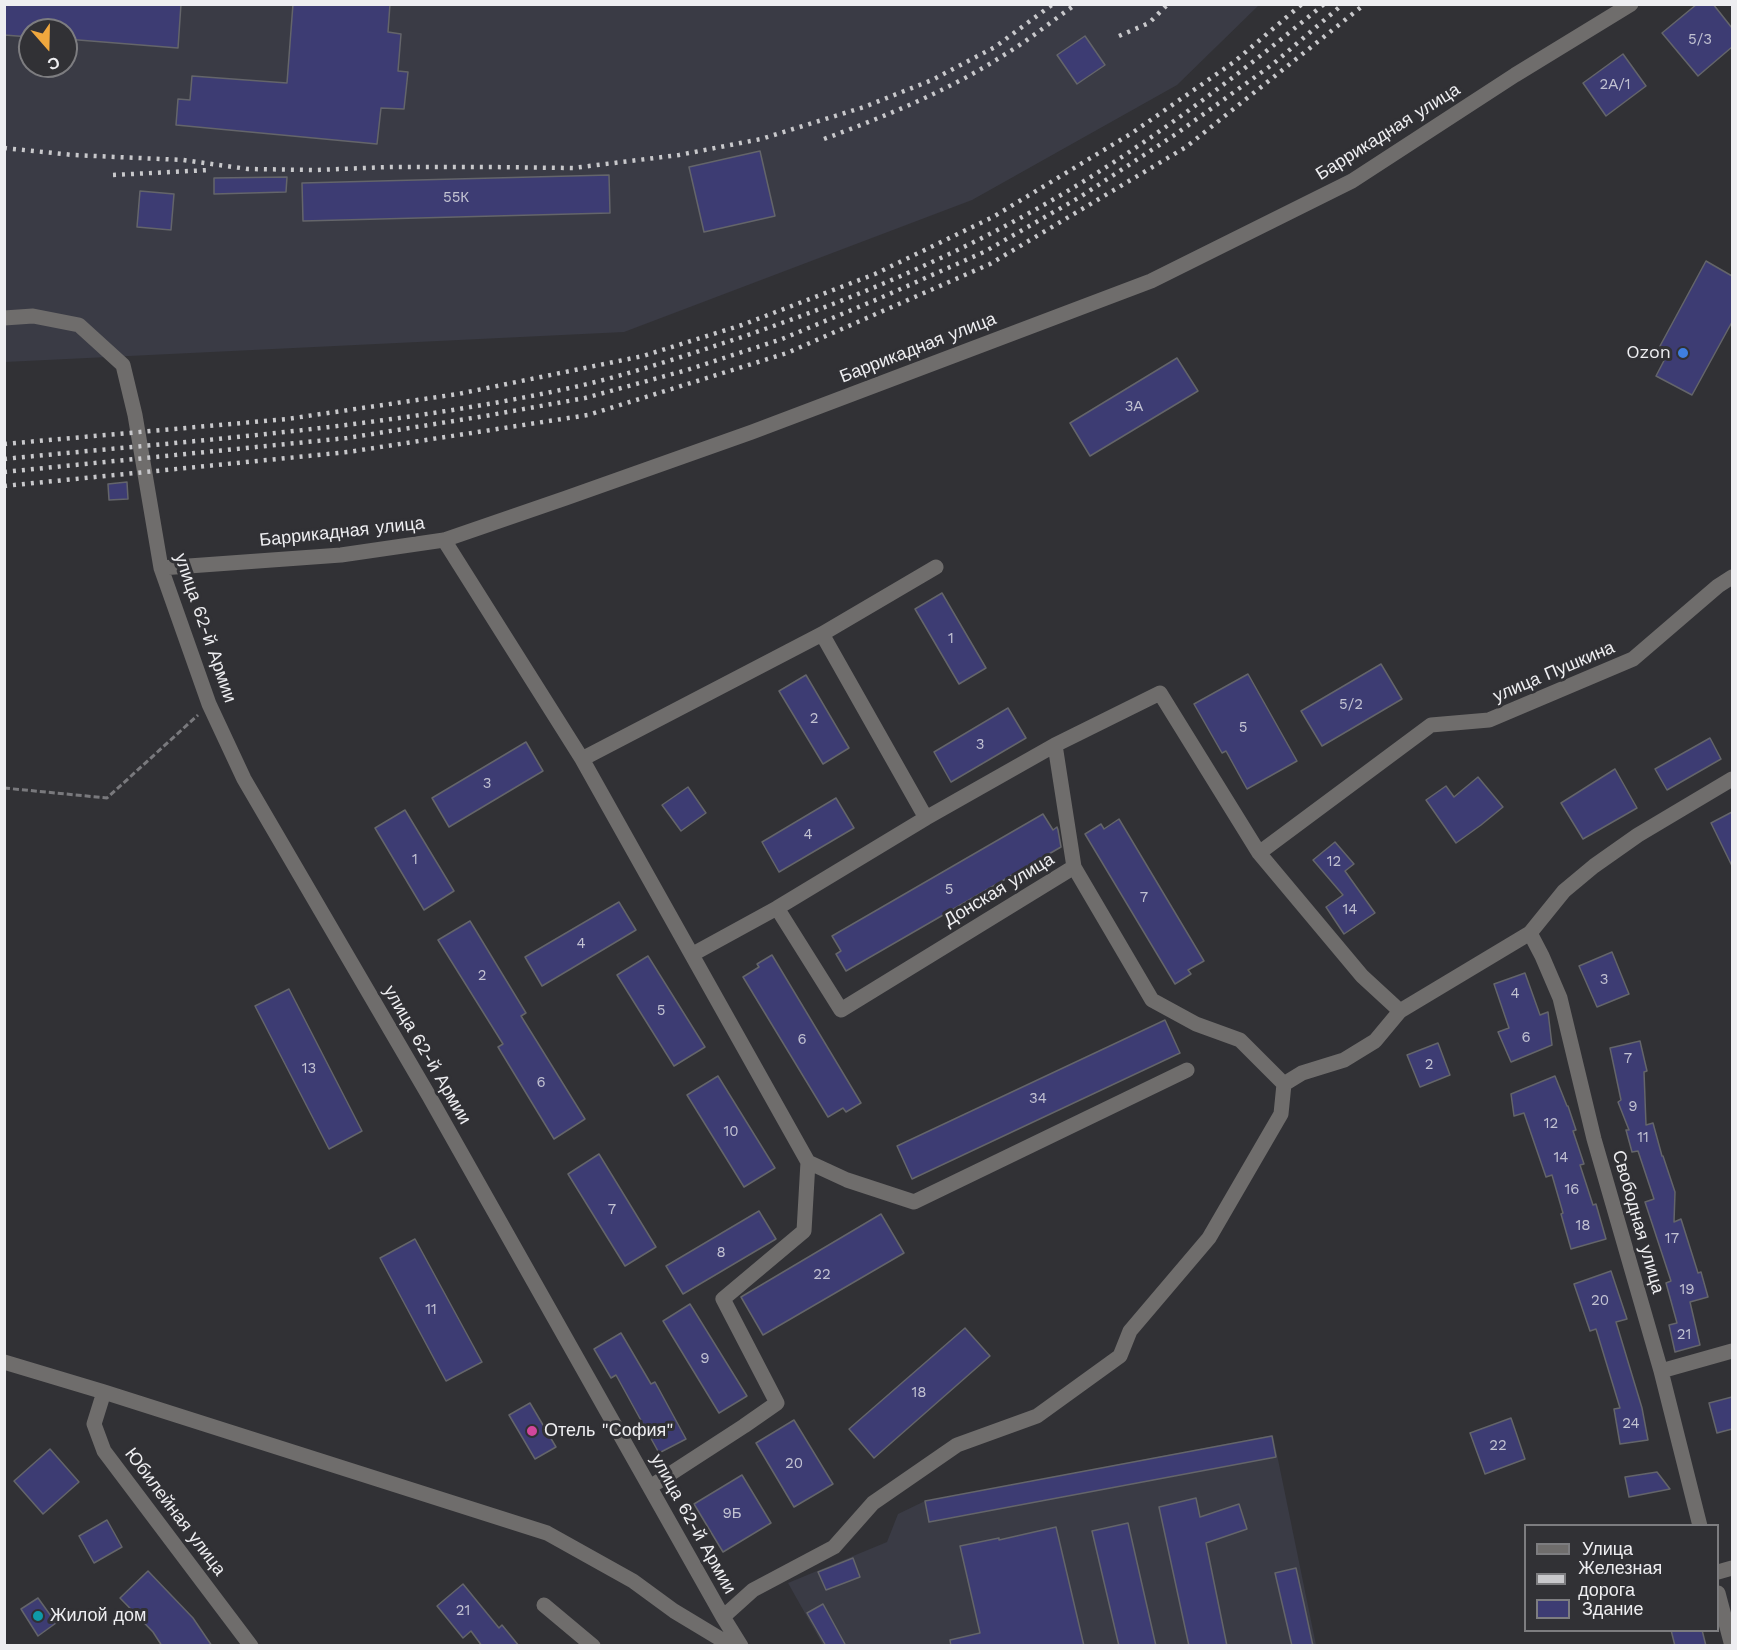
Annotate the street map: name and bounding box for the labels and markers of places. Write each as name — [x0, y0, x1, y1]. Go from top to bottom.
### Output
place label: Ozon — [1626, 342, 1671, 364]
marker: Ozon — [1676, 346, 1690, 360]
place label: Отель "София" — [544, 1420, 674, 1442]
marker: Отель "София" — [525, 1424, 539, 1438]
place label: Жилой дом — [50, 1605, 146, 1627]
marker: Жилой дом — [31, 1609, 45, 1623]

